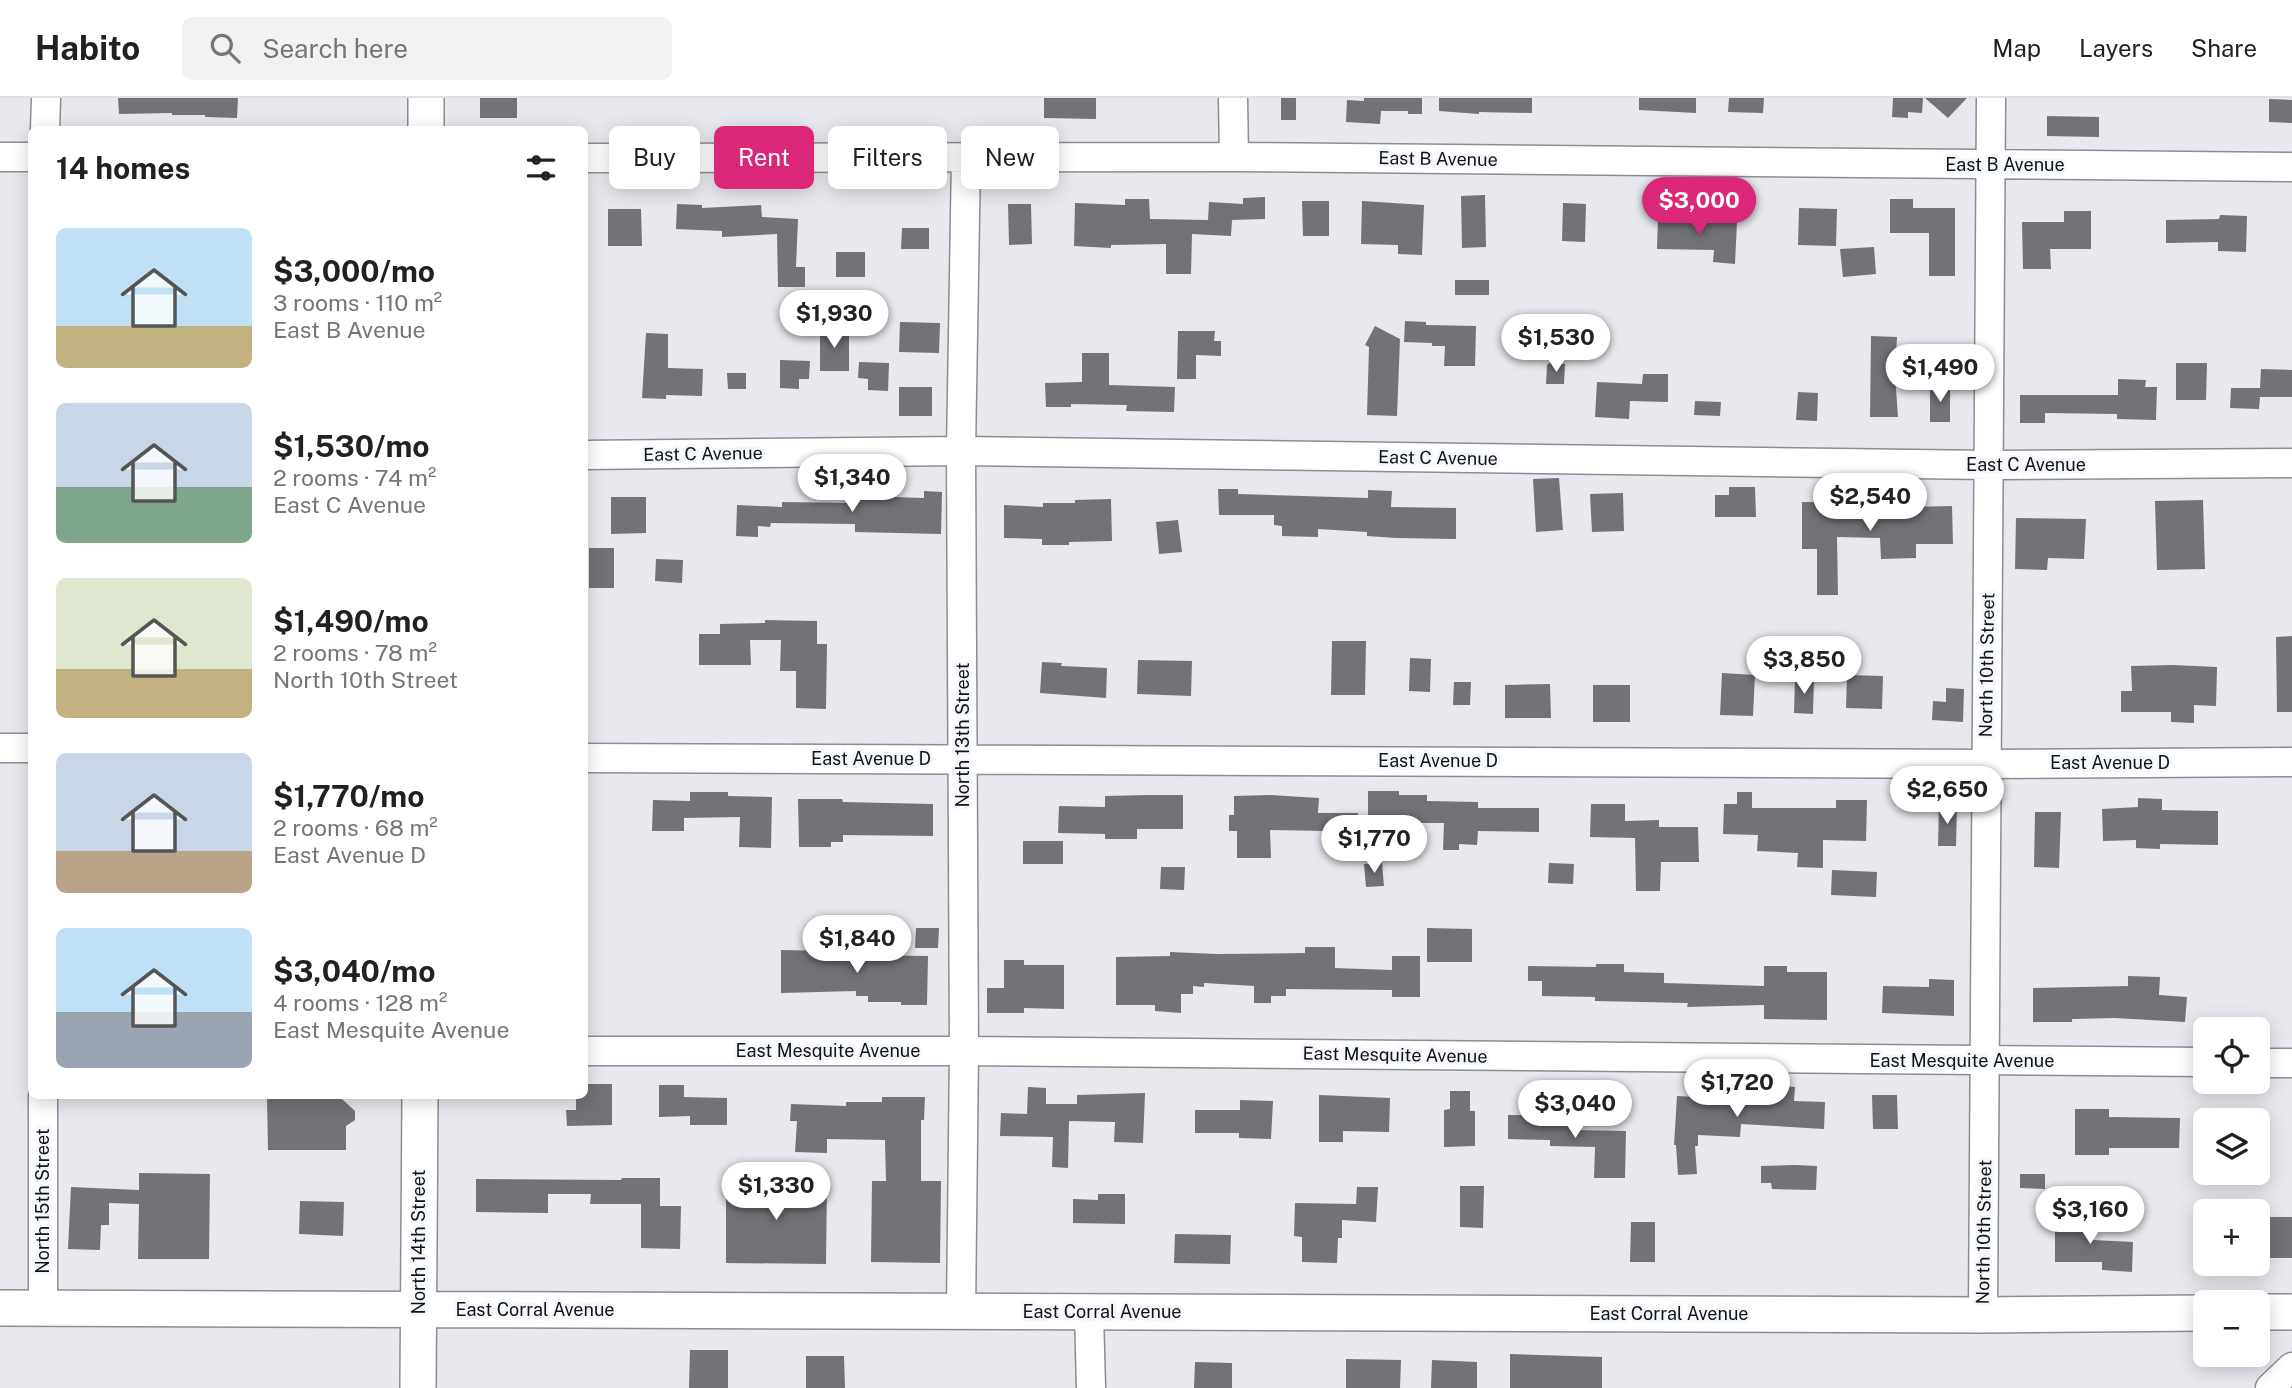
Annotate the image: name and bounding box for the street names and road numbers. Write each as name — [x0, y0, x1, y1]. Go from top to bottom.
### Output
street label: East B Avenue — [1378, 147, 1498, 170]
street label: East B Avenue — [1945, 154, 2065, 175]
street label: East C Avenue — [643, 442, 763, 465]
street label: East C Avenue — [1378, 446, 1498, 469]
street label: East C Avenue — [1966, 454, 2086, 475]
street label: North 10th Street — [1975, 592, 1998, 738]
street label: North 13th Street — [952, 662, 973, 808]
street label: East Avenue D — [811, 748, 931, 769]
street label: East Avenue D — [1378, 750, 1498, 771]
street label: East Avenue D — [2050, 752, 2170, 773]
street label: East Mesquite Avenue — [735, 1040, 921, 1061]
street label: East Mesquite Avenue — [1302, 1042, 1488, 1067]
street label: East Mesquite Avenue — [1869, 1050, 2055, 1071]
street label: North 15th Street — [32, 1128, 53, 1274]
street label: North 10th Street — [1972, 1159, 1995, 1305]
street label: North 14th Street — [408, 1169, 429, 1315]
street label: East Corral Avenue — [455, 1299, 615, 1320]
street label: East Corral Avenue — [1022, 1301, 1182, 1322]
street label: East Corral Avenue — [1589, 1303, 1749, 1324]

